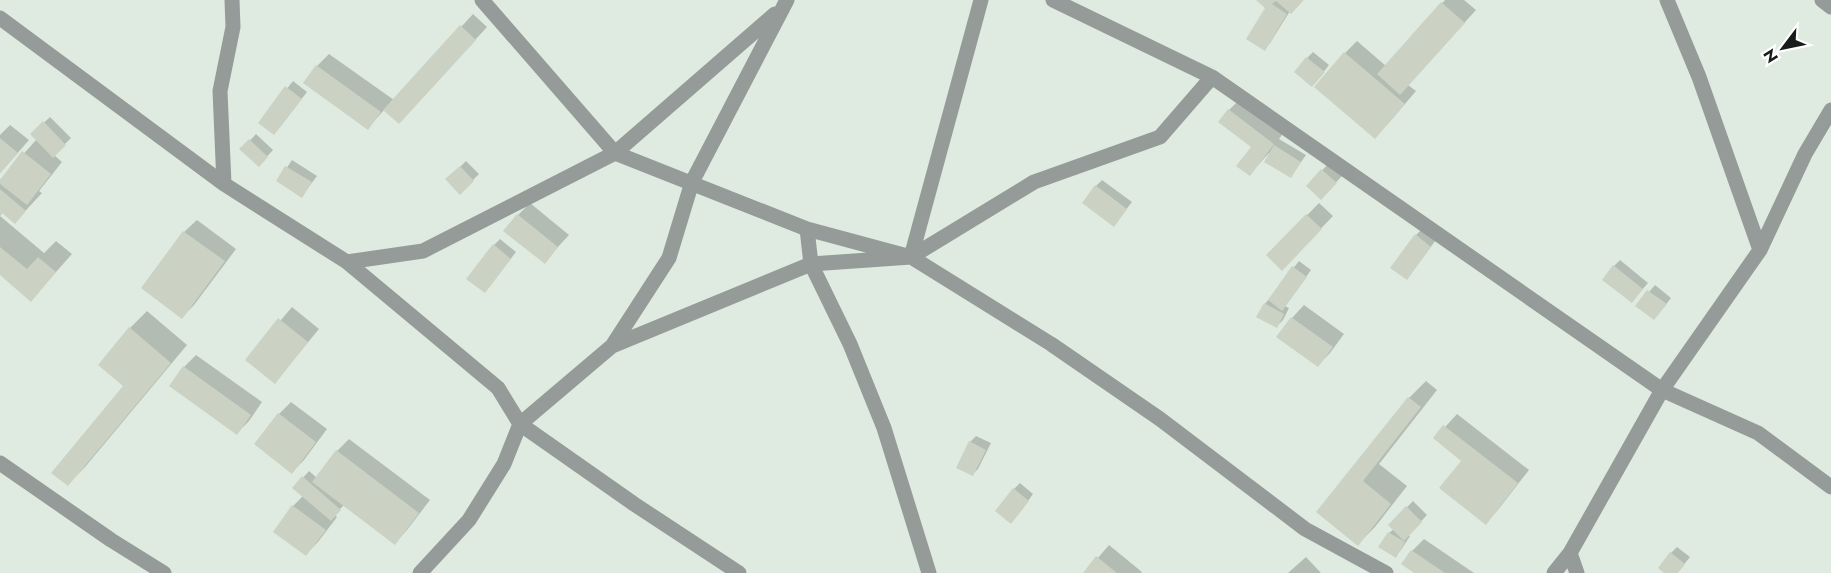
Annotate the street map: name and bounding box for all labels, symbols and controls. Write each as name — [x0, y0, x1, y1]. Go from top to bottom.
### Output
north arrow — [1753, 18, 1813, 78]
text: N — [1758, 44, 1784, 67]

